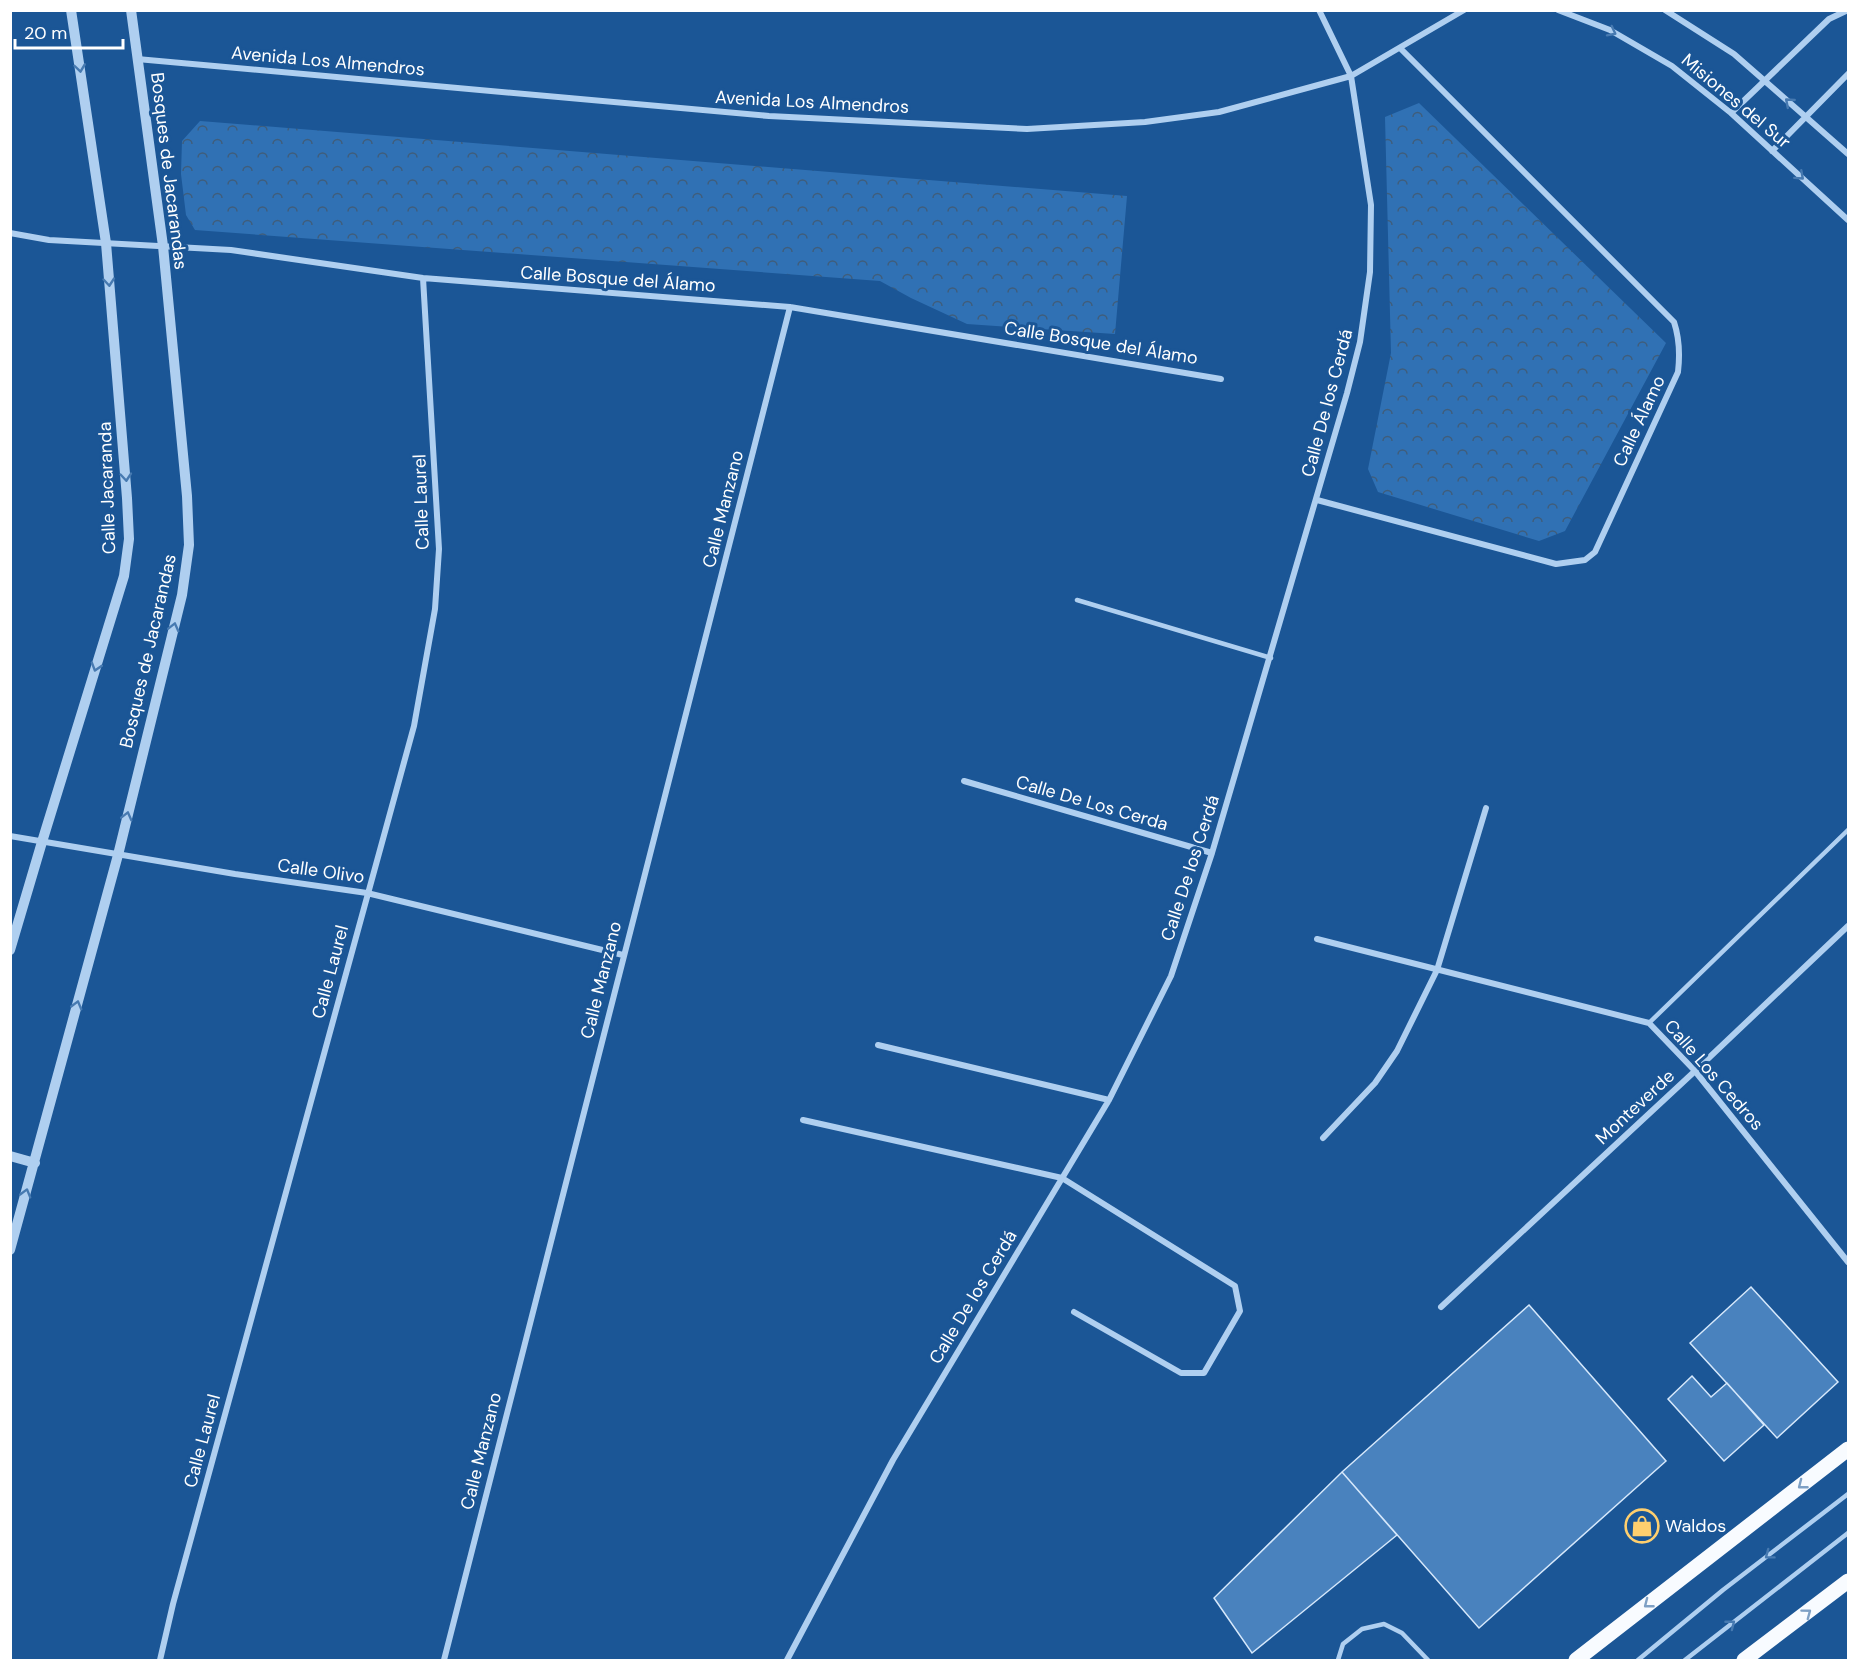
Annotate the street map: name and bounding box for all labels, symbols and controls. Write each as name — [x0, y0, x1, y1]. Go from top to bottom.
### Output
scale bar — [15, 12, 123, 50]
text: 20 m — [24, 21, 67, 45]
one-way arrow — [1606, 25, 1617, 37]
street label: Avenida Los Almendros — [230, 41, 426, 81]
street label: Misiones del Sur — [1676, 48, 1796, 154]
one-way arrow — [73, 64, 85, 73]
street label: Bosques de Jacarandas — [145, 71, 193, 271]
street label: Avenida Los Almendros — [714, 85, 910, 119]
one-way arrow — [1785, 98, 1796, 109]
one-way arrow — [1793, 169, 1803, 180]
street label: Calle Bosque del Álamo — [520, 260, 716, 298]
one-way arrow — [102, 278, 115, 287]
street label: Calle Bosque del Álamo — [1002, 316, 1200, 370]
street label: Calle De los Cerdá — [1296, 326, 1358, 480]
street label: Calle Álamo — [1607, 371, 1671, 471]
street label: Calle Jacaranda — [93, 421, 121, 555]
street label: Calle Manzano — [697, 448, 749, 570]
street label: Calle Laurel — [407, 454, 435, 550]
one-way arrow — [119, 472, 132, 481]
street label: Bosques de Jacarandas — [114, 552, 182, 750]
one-way arrow — [166, 622, 179, 632]
one-way arrow — [91, 661, 103, 672]
street label: Calle De Los Cerda — [1013, 770, 1171, 836]
street label: Calle De los Cerdá — [1155, 792, 1225, 944]
one-way arrow — [120, 812, 133, 822]
street label: Calle Olivo — [276, 853, 366, 889]
street label: Calle Manzano — [575, 919, 627, 1041]
street label: Calle Laurel — [306, 923, 354, 1021]
one-way arrow — [70, 1000, 83, 1010]
street label: Calle Los Cedros — [1659, 1014, 1769, 1136]
street label: Monteverde — [1590, 1064, 1680, 1150]
one-way arrow — [19, 1188, 31, 1199]
street label: Calle De los Cerdá — [924, 1226, 1022, 1368]
street label: Calle Manzano — [455, 1390, 507, 1512]
street label: Calle Laurel — [178, 1392, 226, 1490]
one-way arrow — [1798, 1477, 1809, 1488]
shop icon: Waldos — [1624, 1508, 1660, 1544]
place label: Waldos — [1665, 1514, 1726, 1538]
one-way arrow — [1764, 1548, 1775, 1559]
one-way arrow — [1644, 1597, 1655, 1608]
one-way arrow — [1800, 1609, 1811, 1620]
one-way arrow — [1724, 1621, 1735, 1632]

